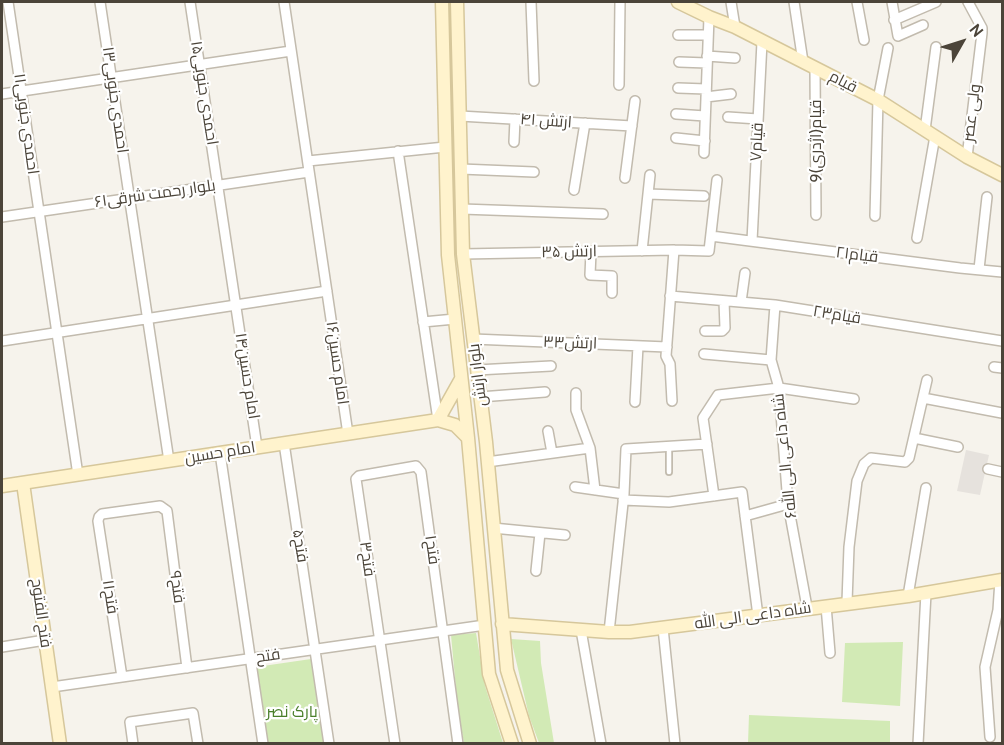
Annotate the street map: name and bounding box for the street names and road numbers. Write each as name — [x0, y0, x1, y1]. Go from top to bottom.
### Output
street label: احمدی جنوبی۱۵ — [186, 39, 222, 147]
street label: احمدی جنوبی۱۳ — [98, 45, 132, 155]
street label: قیام — [826, 67, 860, 97]
street label: احمدی جنوبی۱۱ — [9, 72, 43, 176]
street label: ولی عصر — [959, 83, 985, 143]
street label: قیام(اژدری)9 — [806, 99, 826, 183]
street label: ارتش ۴۱ — [519, 110, 573, 132]
street label: قیام۷ — [746, 122, 768, 162]
street label: بلوار رحمت شرقی۶۱ — [93, 176, 217, 212]
street label: ارتش ۳۵ — [541, 242, 597, 262]
street label: قیام۲۱ — [835, 243, 879, 267]
street label: قیام۲۳ — [812, 302, 862, 328]
street label: امام حسین۱۶ — [322, 320, 352, 406]
street label: امام حسین۱۴ — [231, 332, 263, 420]
street label: ارتش۳۳ — [542, 332, 598, 354]
street label: بلوار ارتش — [465, 342, 491, 408]
street label: شاه داعی الی الله۶ — [769, 393, 801, 519]
street label: امام حسین — [183, 438, 257, 468]
street label: ۵فتح — [288, 528, 312, 564]
street label: ۱فتح — [420, 534, 444, 566]
street label: ۳فتح — [355, 540, 379, 578]
street label: ۹فتح — [165, 569, 189, 605]
street label: فتح الفتوح — [27, 577, 55, 649]
street label: ۱۱فتح — [98, 579, 122, 615]
street label: شاه داعی الی الله — [693, 598, 813, 634]
street label: فتح — [255, 645, 281, 667]

